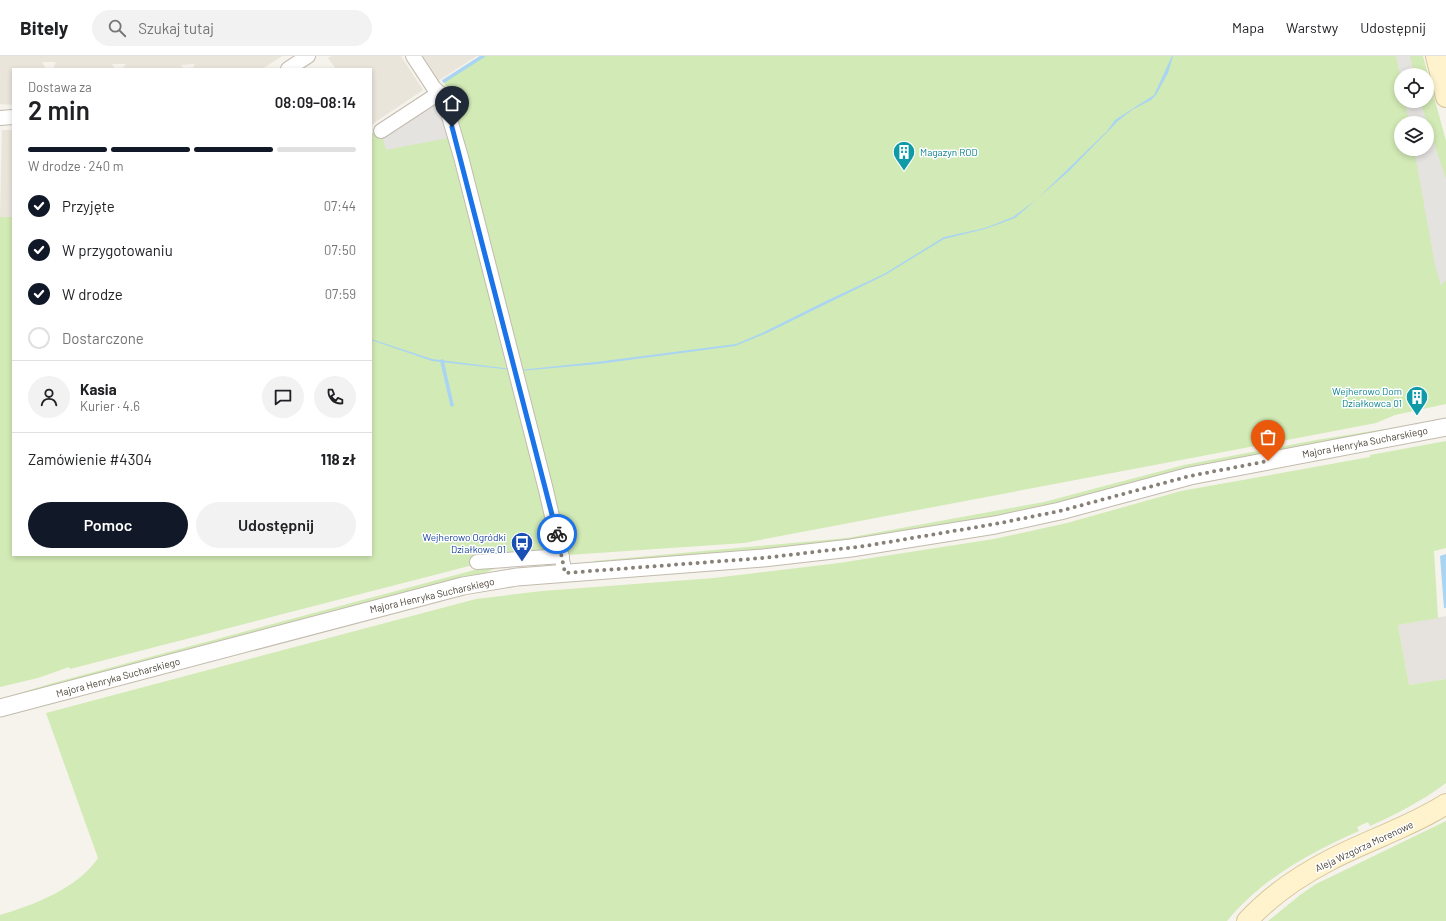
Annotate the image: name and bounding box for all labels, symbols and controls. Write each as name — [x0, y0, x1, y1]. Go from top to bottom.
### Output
search box — [92, 10, 372, 46]
text: Bitely — [20, 16, 68, 39]
icon: search — [106, 17, 128, 39]
text: Szukaj tutaj — [138, 19, 214, 37]
text: Mapa — [1232, 19, 1264, 36]
text: Warstwy — [1286, 19, 1338, 36]
text: Udostępnij — [1360, 19, 1426, 36]
map controls — [1394, 68, 1434, 156]
button: locate — [1394, 68, 1434, 108]
text: Dostawa za — [28, 79, 92, 95]
pin — [435, 86, 469, 127]
icon: home — [441, 92, 463, 114]
text: 08:09–08:14 — [275, 93, 356, 111]
text: 2 min — [28, 94, 90, 125]
button: layers — [1394, 116, 1434, 156]
building icon: Magazyn ROD — [891, 139, 917, 172]
place label: Magazyn ROD — [920, 146, 978, 158]
text: W drodze · 240 m — [28, 158, 123, 174]
icon: check — [28, 195, 50, 217]
text: Przyjęte — [62, 197, 115, 215]
text: 07:44 — [324, 198, 356, 214]
icon: check — [28, 239, 50, 261]
text: W przygotowaniu — [62, 241, 173, 259]
text: 07:50 — [324, 242, 356, 258]
icon: check — [28, 283, 50, 305]
text: W drodze — [62, 285, 123, 303]
text: 07:59 — [325, 286, 356, 302]
text: Dostarczone — [62, 329, 144, 347]
button: person — [28, 376, 70, 418]
button: chat — [262, 376, 304, 418]
button: phone — [314, 376, 356, 418]
text: Kasia — [80, 380, 117, 398]
building icon: Wejherowo Dom Działkowca 01 — [1404, 384, 1430, 417]
place label: Wejherowo Dom Działkowca 01 — [1332, 385, 1402, 409]
text: Kurier · 4.6 — [80, 398, 140, 414]
pin — [1251, 420, 1285, 461]
street label: Majora Henryka Sucharskiego — [1301, 424, 1429, 460]
icon: bag — [1257, 426, 1279, 448]
text: Zamówienie #4304 — [28, 450, 152, 468]
text: 118 zł — [321, 450, 356, 468]
button: Pomoc — [28, 502, 188, 548]
button: Udostępnij — [196, 502, 356, 548]
courier — [537, 514, 577, 554]
icon: bike — [546, 523, 568, 545]
bus stop icon: Wejherowo Ogródki Działkowe 01 — [509, 530, 535, 563]
place label: Wejherowo Ogródki Działkowe 01 — [423, 531, 506, 555]
street label: Majora Henryka Sucharskiego — [368, 575, 496, 615]
street label: Majora Henryka Sucharskiego — [55, 655, 181, 699]
street label: Aleja Wzgórza Morenowe — [1313, 818, 1415, 874]

